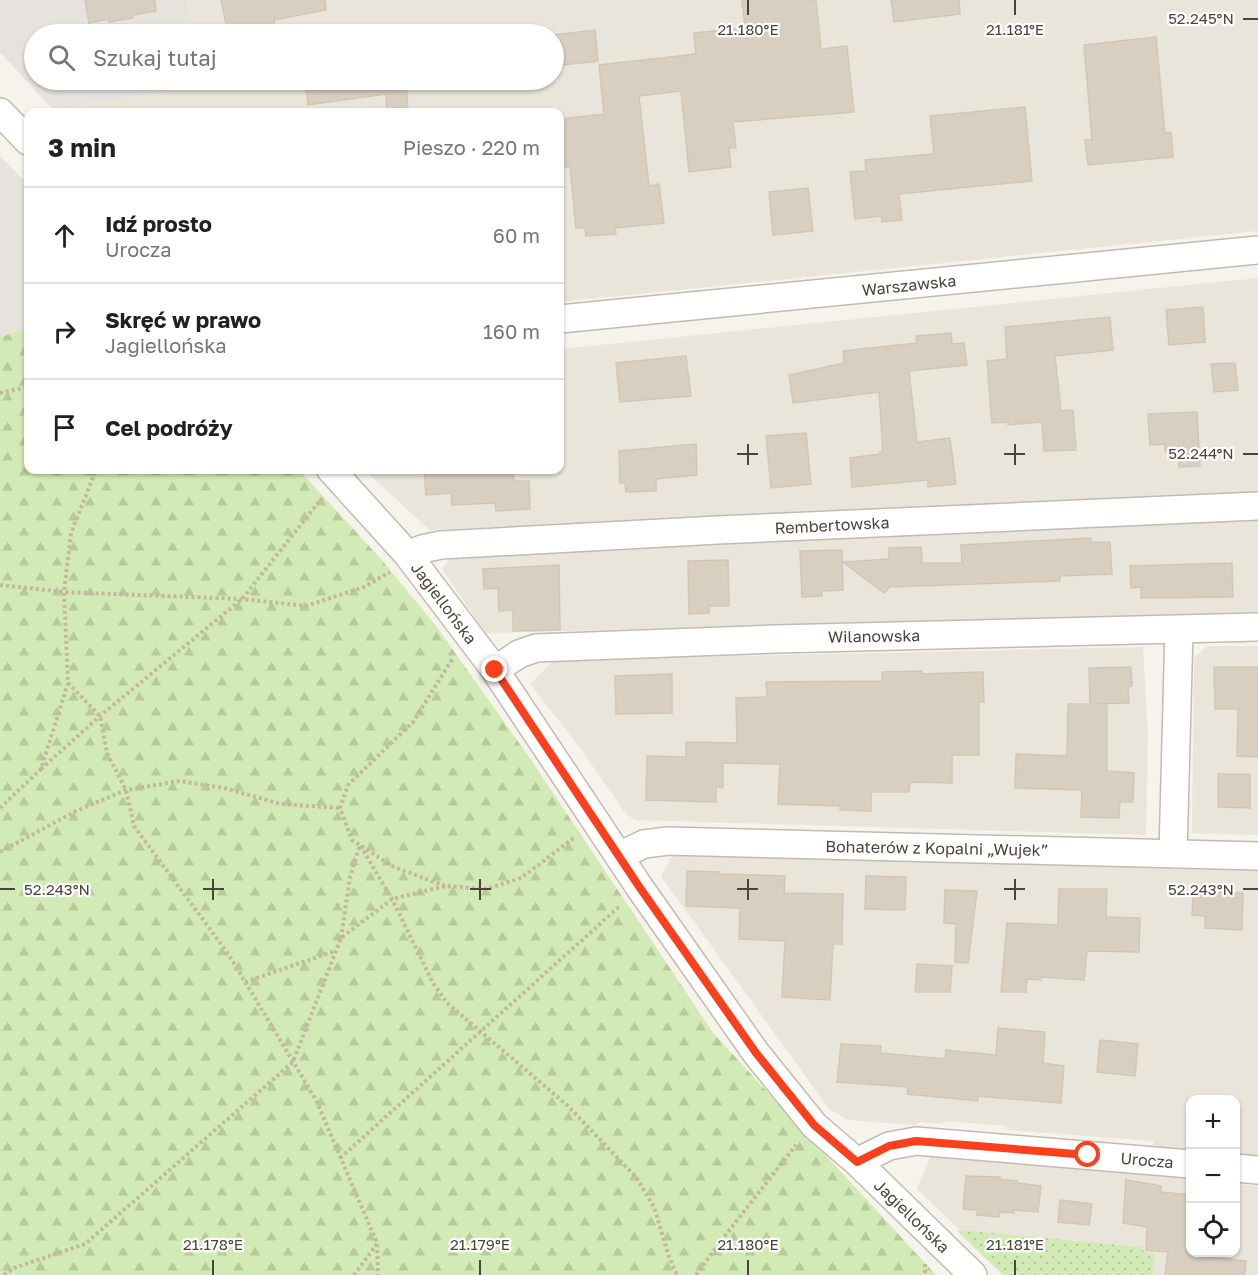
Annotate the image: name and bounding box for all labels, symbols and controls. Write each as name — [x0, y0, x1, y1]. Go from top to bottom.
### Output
text: 52.245°N — [1168, 9, 1234, 27]
text: 21.180°E — [717, 20, 779, 38]
text: 21.181°E — [986, 20, 1044, 38]
search box — [24, 24, 564, 90]
icon: search — [45, 41, 78, 74]
text: Szukaj tutaj — [93, 44, 217, 71]
text: 3 min — [48, 132, 116, 163]
text: Pieszo · 220 m — [403, 135, 540, 159]
text: Idź prosto — [105, 210, 212, 237]
icon: ahead — [48, 219, 81, 252]
text: 60 m — [493, 223, 540, 247]
text: Urocza — [105, 237, 172, 261]
street label: Warszawska — [861, 270, 957, 300]
text: Skręć w prawo — [105, 306, 261, 333]
icon: right — [48, 315, 81, 348]
text: 160 m — [483, 319, 540, 343]
text: Jagiellońska — [105, 333, 227, 357]
icon: arrive — [48, 411, 81, 444]
text: Cel podróży — [105, 414, 233, 441]
text: 52.244°N — [1168, 444, 1234, 462]
street label: Rembertowska — [774, 512, 890, 538]
street label: Jagiellońska — [407, 558, 481, 648]
street label: Wilanowska — [828, 625, 920, 647]
route end — [481, 656, 507, 682]
street label: Bohaterów z Kopalni „Wujek” — [825, 836, 1049, 860]
text: 52.243°N — [24, 880, 90, 898]
text: 52.243°N — [1168, 880, 1234, 898]
map controls — [1186, 1095, 1240, 1257]
button: + — [1186, 1095, 1240, 1149]
route start — [1074, 1141, 1100, 1167]
street label: Urocza — [1120, 1148, 1174, 1172]
button: − — [1186, 1149, 1240, 1203]
street label: Jagiellońska — [870, 1175, 954, 1257]
button: locate — [1186, 1203, 1240, 1257]
text: 21.178°E — [183, 1235, 243, 1253]
text: 21.179°E — [450, 1235, 510, 1253]
text: 21.180°E — [717, 1235, 779, 1253]
text: 21.181°E — [986, 1235, 1044, 1253]

